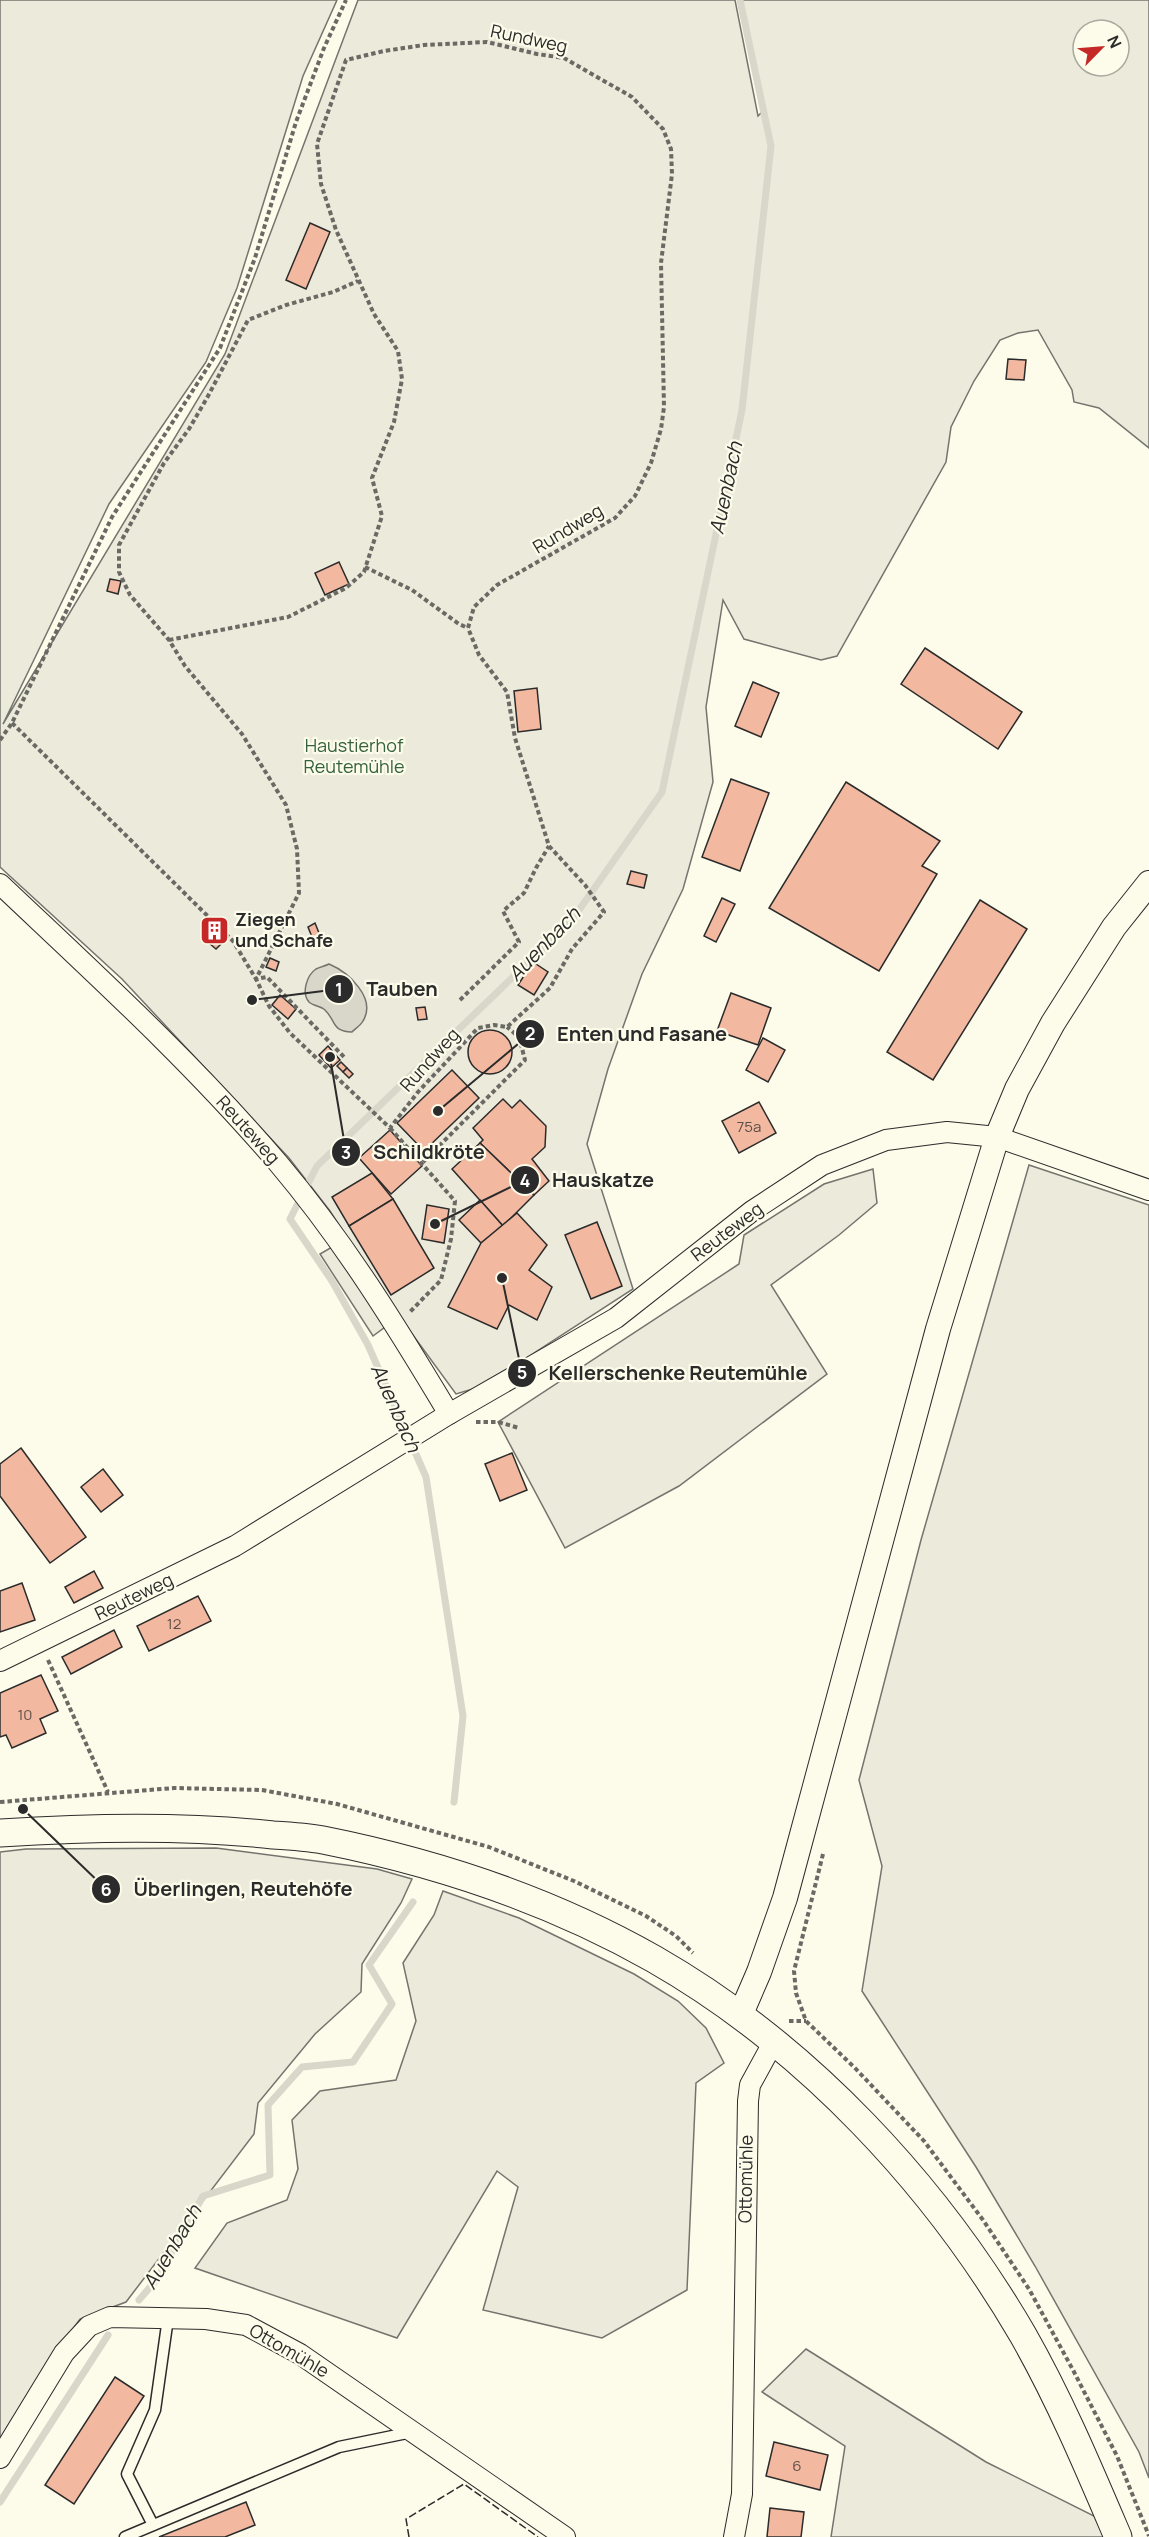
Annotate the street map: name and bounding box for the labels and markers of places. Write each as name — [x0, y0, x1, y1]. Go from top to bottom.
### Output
place label: Ziegen und Schafe — [235, 907, 333, 952]
building icon: Ziegen und Schafe — [198, 914, 230, 946]
callout: Tauben — [324, 970, 449, 1008]
callout: Enten und Fasane — [515, 1015, 739, 1053]
callout: Schildkröte — [331, 1133, 497, 1171]
callout: Hauskatze — [510, 1161, 666, 1199]
callout: Kellerschenke Reutemühle — [507, 1354, 820, 1392]
callout: Überlingen, Reutehöfe — [91, 1870, 364, 1908]

